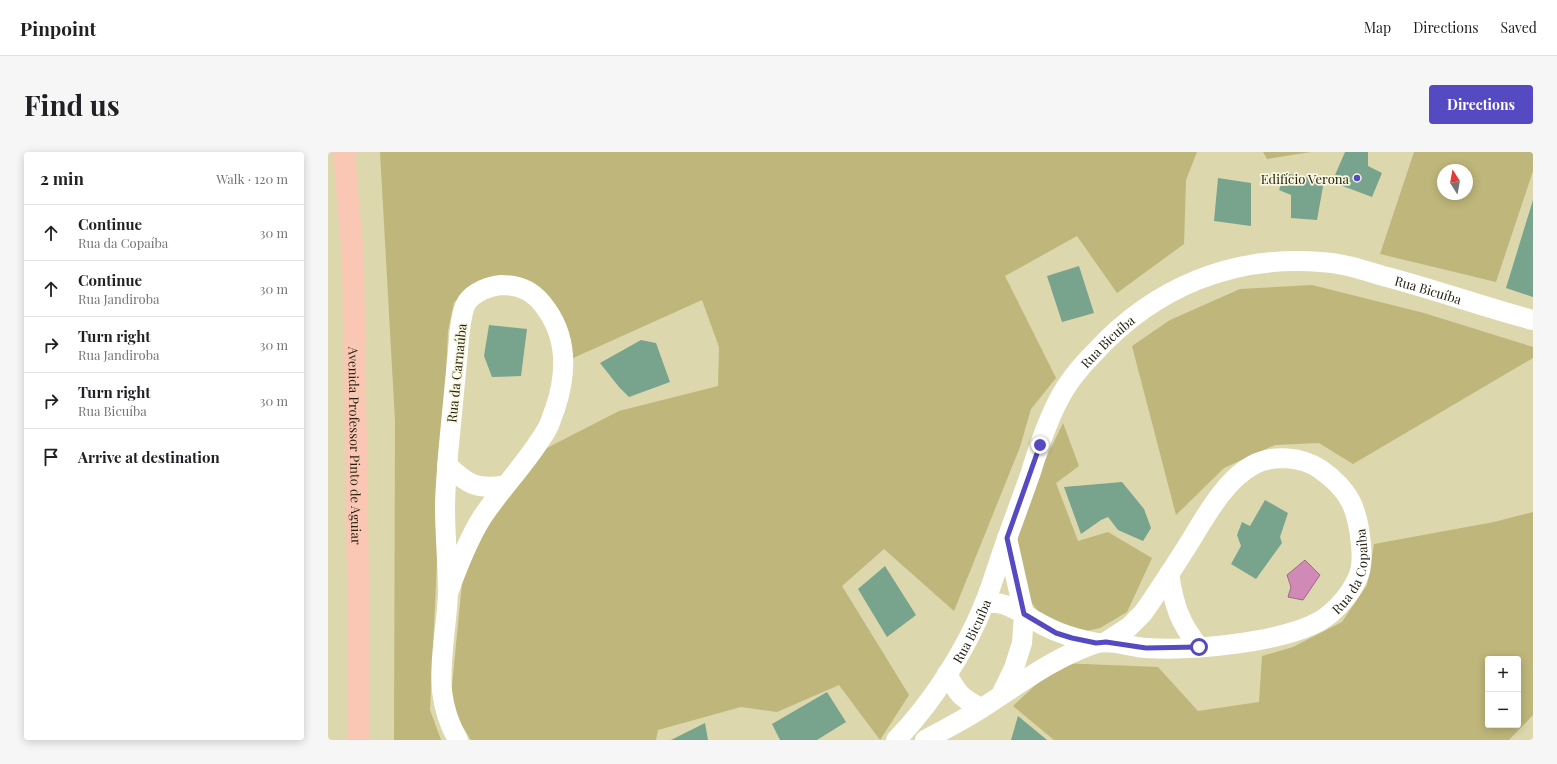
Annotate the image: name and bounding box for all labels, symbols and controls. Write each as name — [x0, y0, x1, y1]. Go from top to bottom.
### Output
text: Pinpoint — [20, 15, 96, 41]
text: Map — [1364, 18, 1391, 37]
text: Directions — [1413, 18, 1479, 37]
text: Saved — [1501, 18, 1537, 37]
button: Directions — [1429, 85, 1533, 124]
text: Find us — [24, 86, 120, 123]
north arrow — [1437, 164, 1473, 200]
text: 2 min — [40, 167, 84, 189]
text: Walk · 120 m — [216, 170, 288, 187]
place label: Edifício Verona — [1261, 170, 1350, 187]
marker: Edifício Verona — [1352, 173, 1362, 183]
text: Continue — [78, 214, 142, 234]
icon: ahead — [40, 222, 62, 244]
text: 30 m — [260, 224, 288, 241]
text: Rua da Copaíba — [78, 234, 168, 251]
text: Continue — [78, 270, 142, 290]
street label: Rua Bicuíba — [1393, 271, 1464, 307]
icon: ahead — [40, 278, 62, 300]
text: 30 m — [260, 280, 288, 297]
text: Rua Jandiroba — [78, 290, 160, 307]
street label: Rua Bicuíba — [1076, 311, 1138, 371]
street label: Rua da Carnaúba — [442, 322, 470, 423]
text: Turn right — [78, 326, 151, 346]
icon: right — [40, 334, 62, 356]
text: 30 m — [260, 336, 288, 353]
street label: Avenida Professor Pinto de Aguiar — [346, 345, 366, 545]
text: Rua Jandiroba — [78, 346, 160, 363]
text: Turn right — [78, 382, 151, 402]
icon: right — [40, 390, 62, 412]
text: 30 m — [260, 392, 288, 409]
text: Rua Bicuíba — [78, 402, 147, 419]
route end — [1031, 436, 1049, 454]
icon: arrive — [40, 446, 62, 468]
text: Arrive at destination — [78, 447, 220, 467]
street label: Rua da Copaíba — [1327, 527, 1370, 617]
street label: Rua Bicuíba — [948, 596, 994, 666]
route start — [1190, 638, 1208, 656]
map controls — [1485, 656, 1521, 728]
button: + — [1485, 656, 1521, 692]
button: − — [1485, 692, 1521, 728]

